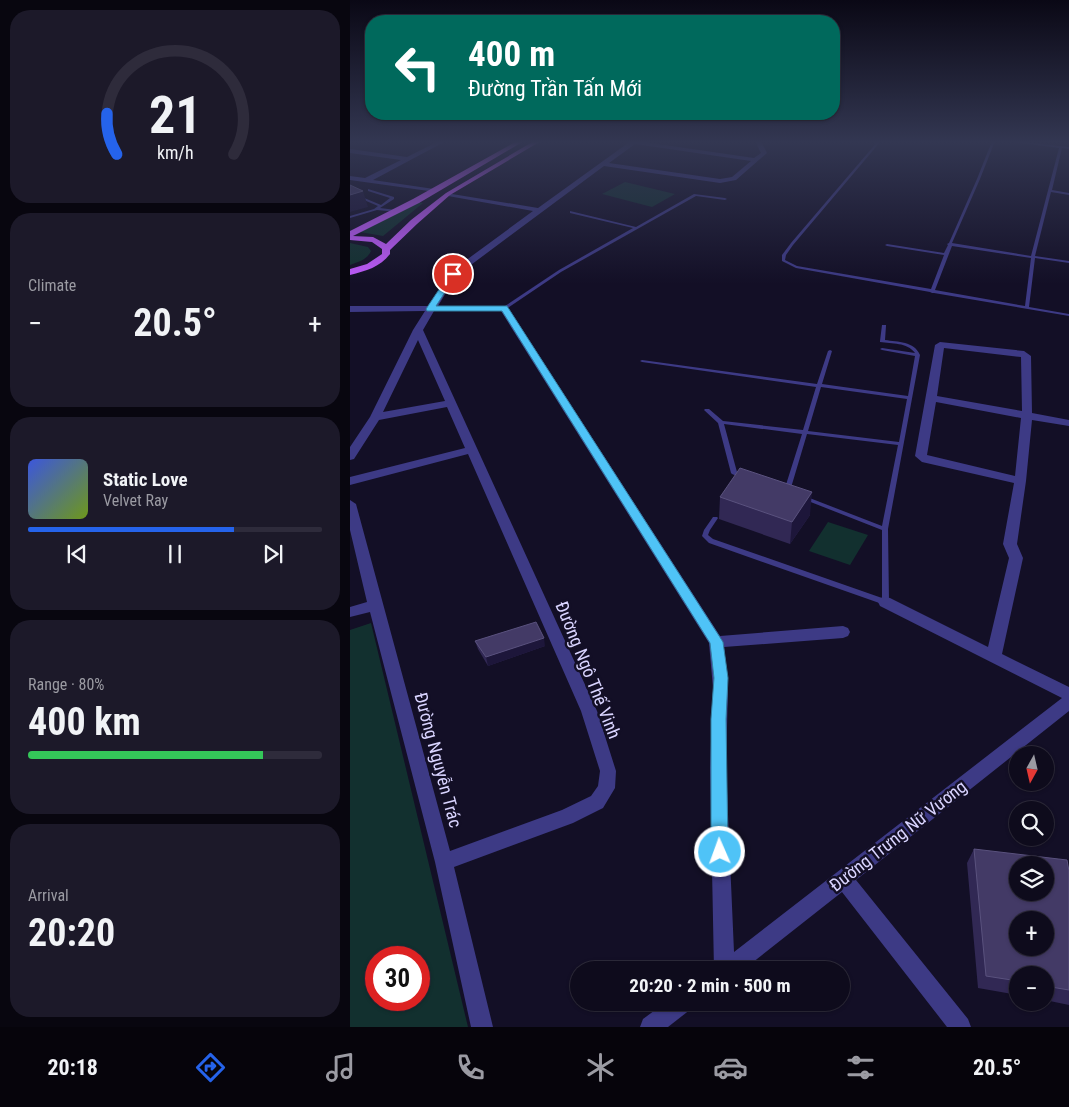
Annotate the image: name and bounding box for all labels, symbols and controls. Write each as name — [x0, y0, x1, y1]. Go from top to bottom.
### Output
text: 400 m — [468, 34, 555, 75]
icon: left — [385, 35, 450, 100]
text: Đường Trần Tấn Mới — [468, 76, 642, 101]
text: 21 — [149, 85, 201, 146]
text: km/h — [157, 142, 193, 163]
pin — [432, 253, 474, 295]
icon: arrive — [439, 260, 467, 288]
text: Climate — [28, 276, 76, 295]
text: 20.5° — [133, 301, 217, 345]
text: − — [28, 307, 42, 340]
text: + — [308, 307, 322, 340]
text: Static Love — [103, 468, 188, 491]
text: Velvet Ray — [103, 491, 168, 510]
icon: previous — [63, 540, 91, 568]
icon: pause — [161, 540, 189, 568]
icon: next — [259, 540, 287, 568]
street label: Đường Ngô Thế Vinh — [551, 598, 626, 742]
text: Range · 80% — [28, 675, 104, 694]
street label: Đường Nguyễn Trác — [410, 690, 467, 830]
text: 400 km — [28, 700, 141, 744]
north arrow — [1009, 746, 1054, 791]
map controls — [1009, 746, 1054, 1011]
street label: Đường Trưng Nữ Vương — [825, 776, 970, 896]
button: search — [1009, 801, 1054, 846]
position arrow — [693, 825, 745, 877]
button: layers — [1009, 856, 1054, 901]
text: Arrival — [28, 886, 69, 905]
text: 20:20 — [28, 911, 115, 955]
button: + — [1009, 911, 1054, 956]
speed limit sign: 30 — [365, 946, 430, 1011]
button: − — [1009, 966, 1054, 1011]
text: 20:20 · 2 min · 500 m — [629, 974, 791, 997]
icon: directions — [193, 1050, 228, 1085]
icon: music — [323, 1050, 358, 1085]
icon: phone — [453, 1050, 488, 1085]
icon: climate — [583, 1050, 618, 1085]
icon: car — [713, 1050, 748, 1085]
icon: filters — [843, 1050, 878, 1085]
text: 20:18 — [48, 1055, 98, 1080]
text: 20.5° — [973, 1055, 1021, 1080]

